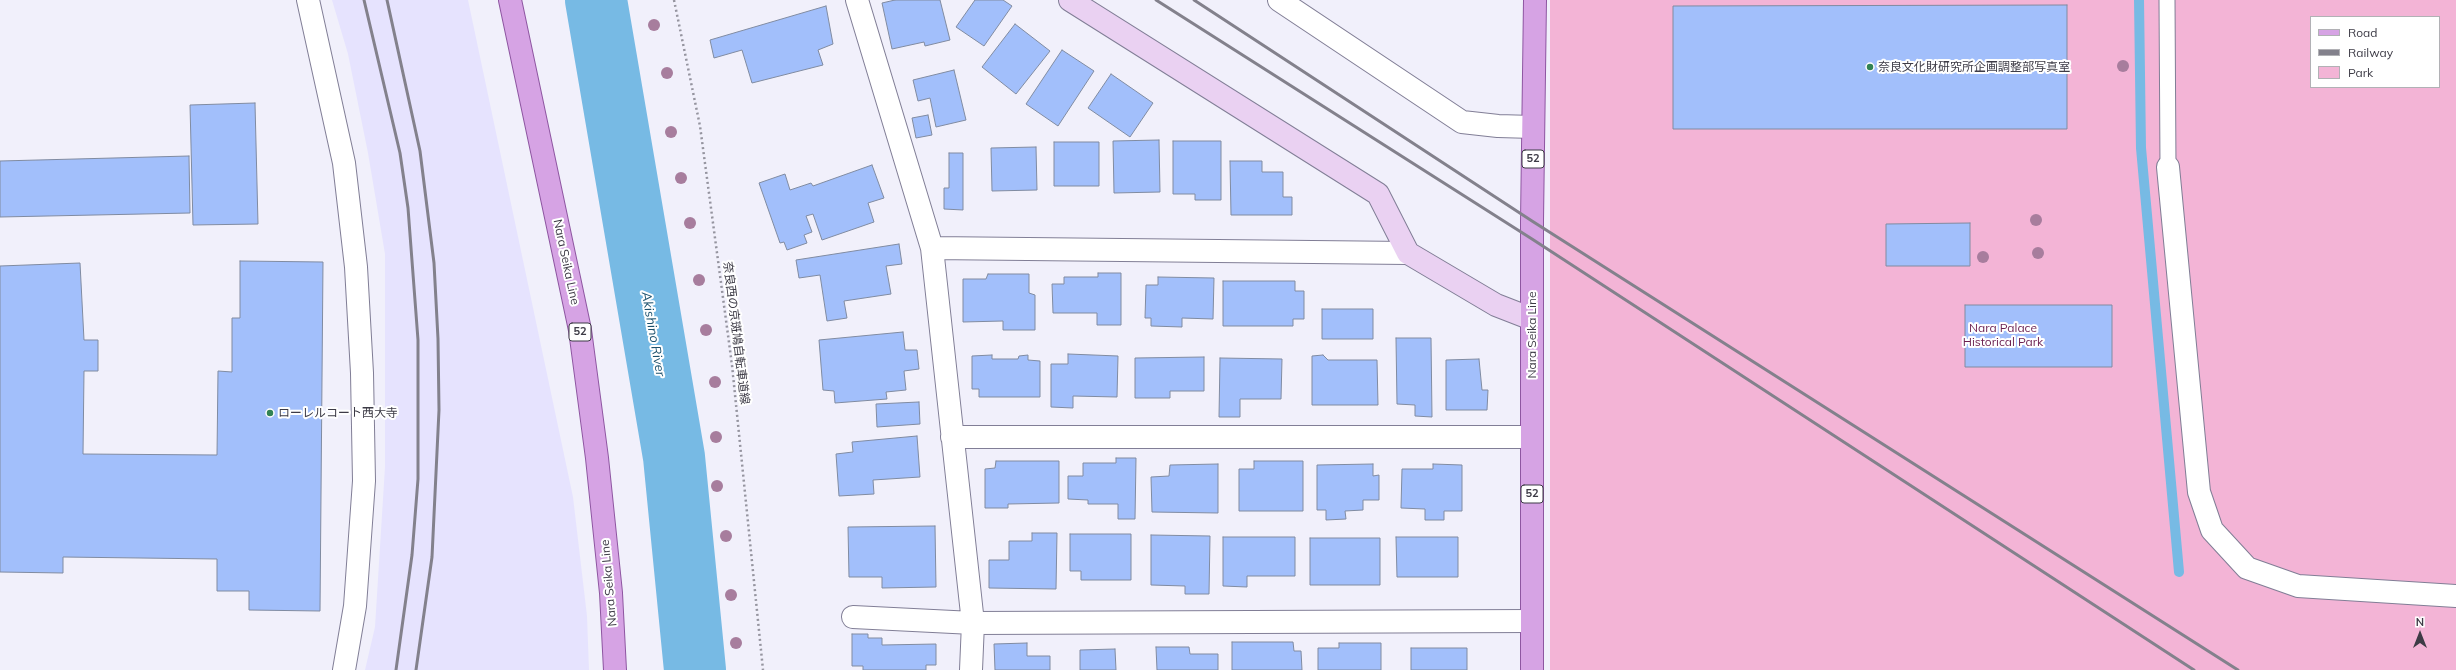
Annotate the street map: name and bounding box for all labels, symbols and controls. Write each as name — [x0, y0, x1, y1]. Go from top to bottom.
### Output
legend — [2310, 16, 2440, 88]
text: Road — [2348, 25, 2377, 40]
text: Railway — [2348, 45, 2393, 60]
place label: 奈良文化財研究所企画調整部写真室 — [1878, 60, 2070, 74]
marker: 奈良文化財研究所企画調整部写真室 — [1865, 62, 1875, 72]
text: Park — [2348, 65, 2373, 80]
road number: 52 — [1522, 150, 1544, 168]
street label: Nara Seika Line — [550, 218, 582, 306]
street label: 奈良西の京斑鳩自転車道線 — [720, 261, 752, 405]
water label: Akishino River — [638, 290, 668, 378]
street label: Nara Seika Line — [1525, 291, 1539, 379]
park label: Nara Palace Historical Park — [1963, 321, 2043, 349]
road number: 52 — [569, 323, 591, 341]
place label: ローレルコート西大寺 — [278, 406, 398, 420]
marker: ローレルコート西大寺 — [265, 408, 275, 418]
road number: 52 — [1521, 485, 1543, 503]
street label: Nara Seika Line — [598, 539, 620, 627]
north arrow — [2400, 614, 2440, 654]
text: N — [2416, 615, 2424, 629]

